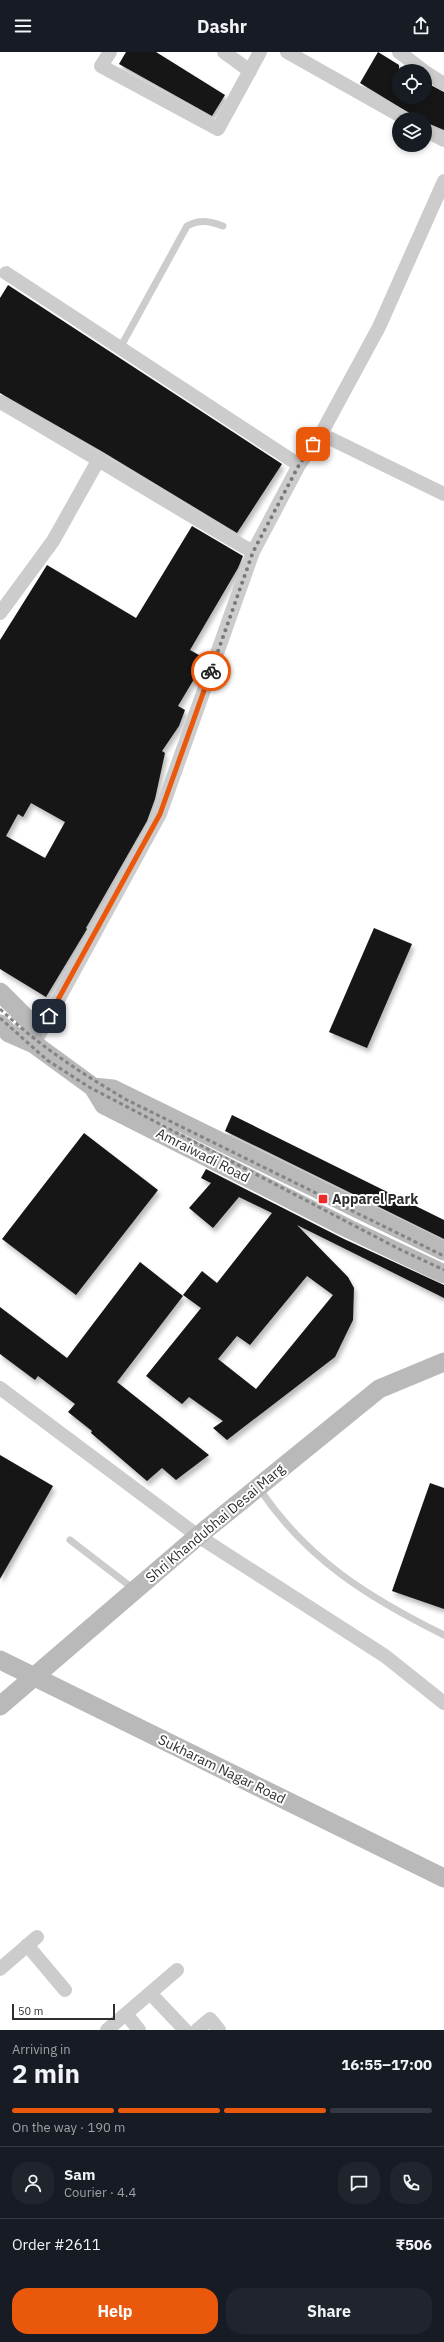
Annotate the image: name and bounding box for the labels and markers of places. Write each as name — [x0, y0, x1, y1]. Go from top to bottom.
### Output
pin — [296, 427, 330, 461]
pin — [32, 999, 66, 1033]
place label: Apparel Park — [332, 1190, 419, 1208]
marker: Apparel Park — [317, 1193, 329, 1205]

